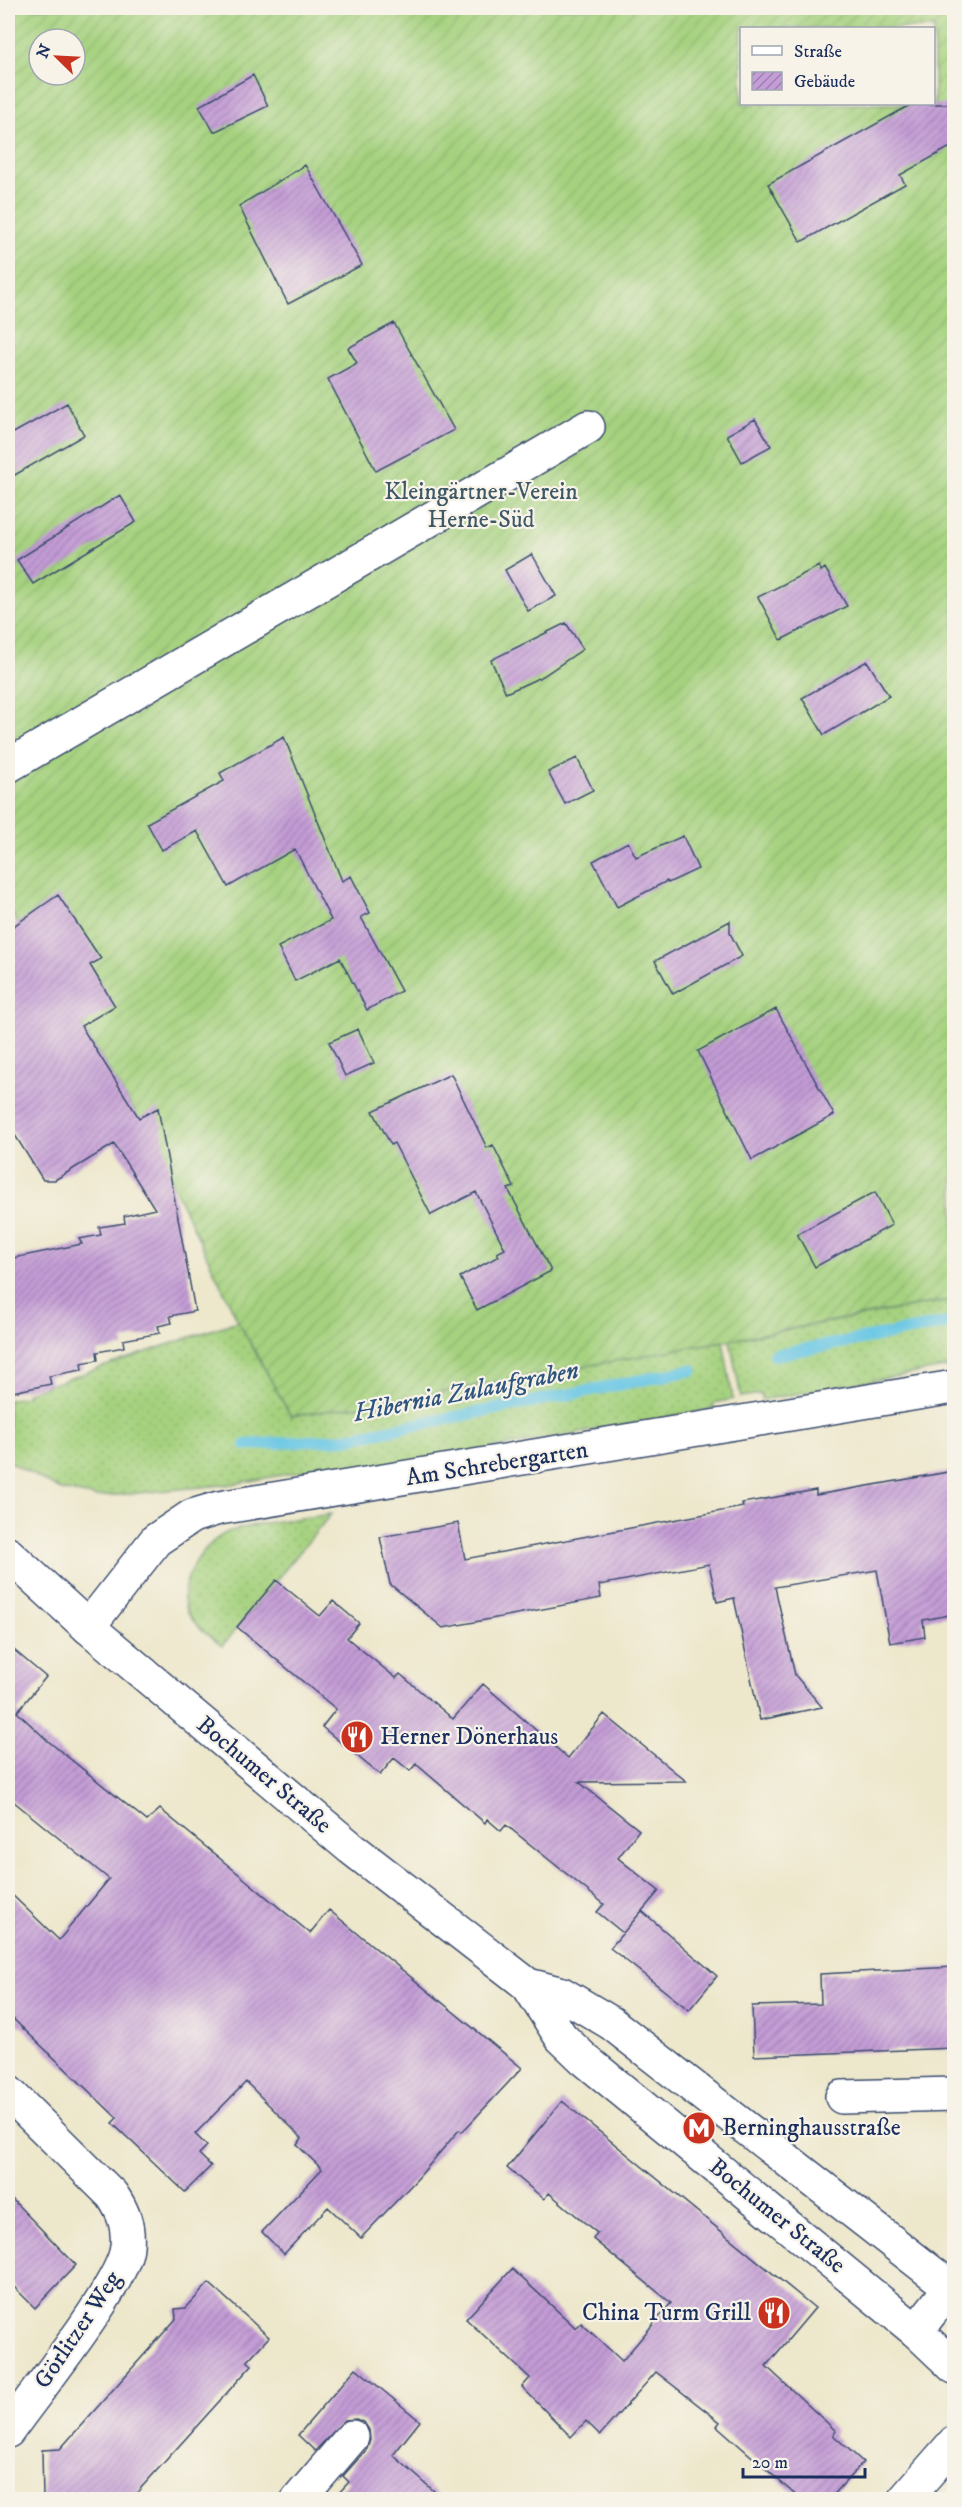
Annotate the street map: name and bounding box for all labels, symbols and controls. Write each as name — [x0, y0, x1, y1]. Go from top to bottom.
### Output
north arrow — [27, 27, 87, 87]
legend — [740, 27, 935, 105]
text: N — [32, 41, 56, 61]
text: Straße — [794, 41, 842, 63]
text: Gebäude — [794, 71, 855, 93]
park label: Kleingärtner-Verein Herne-Süd — [384, 477, 578, 535]
water label: Hibernia Zulaufgraben — [349, 1354, 582, 1430]
street label: Am Schrebergarten — [404, 1435, 591, 1493]
street label: Bochumer Straße — [190, 1710, 338, 1840]
restaurant icon: Herner Dönerhaus — [339, 1719, 375, 1755]
place label: Herner Dönerhaus — [380, 1722, 558, 1752]
metro station icon: Berninghausstraße — [681, 2110, 717, 2146]
place label: Berninghausstraße — [722, 2113, 901, 2143]
street label: Bochumer Straße — [703, 2152, 851, 2280]
street label: Görlitzer Weg — [28, 2265, 128, 2394]
restaurant icon: China Turm Grill — [756, 2295, 792, 2331]
place label: China Turm Grill — [582, 2298, 752, 2328]
scale bar — [743, 2441, 864, 2479]
text: 20 m — [752, 2452, 788, 2474]

